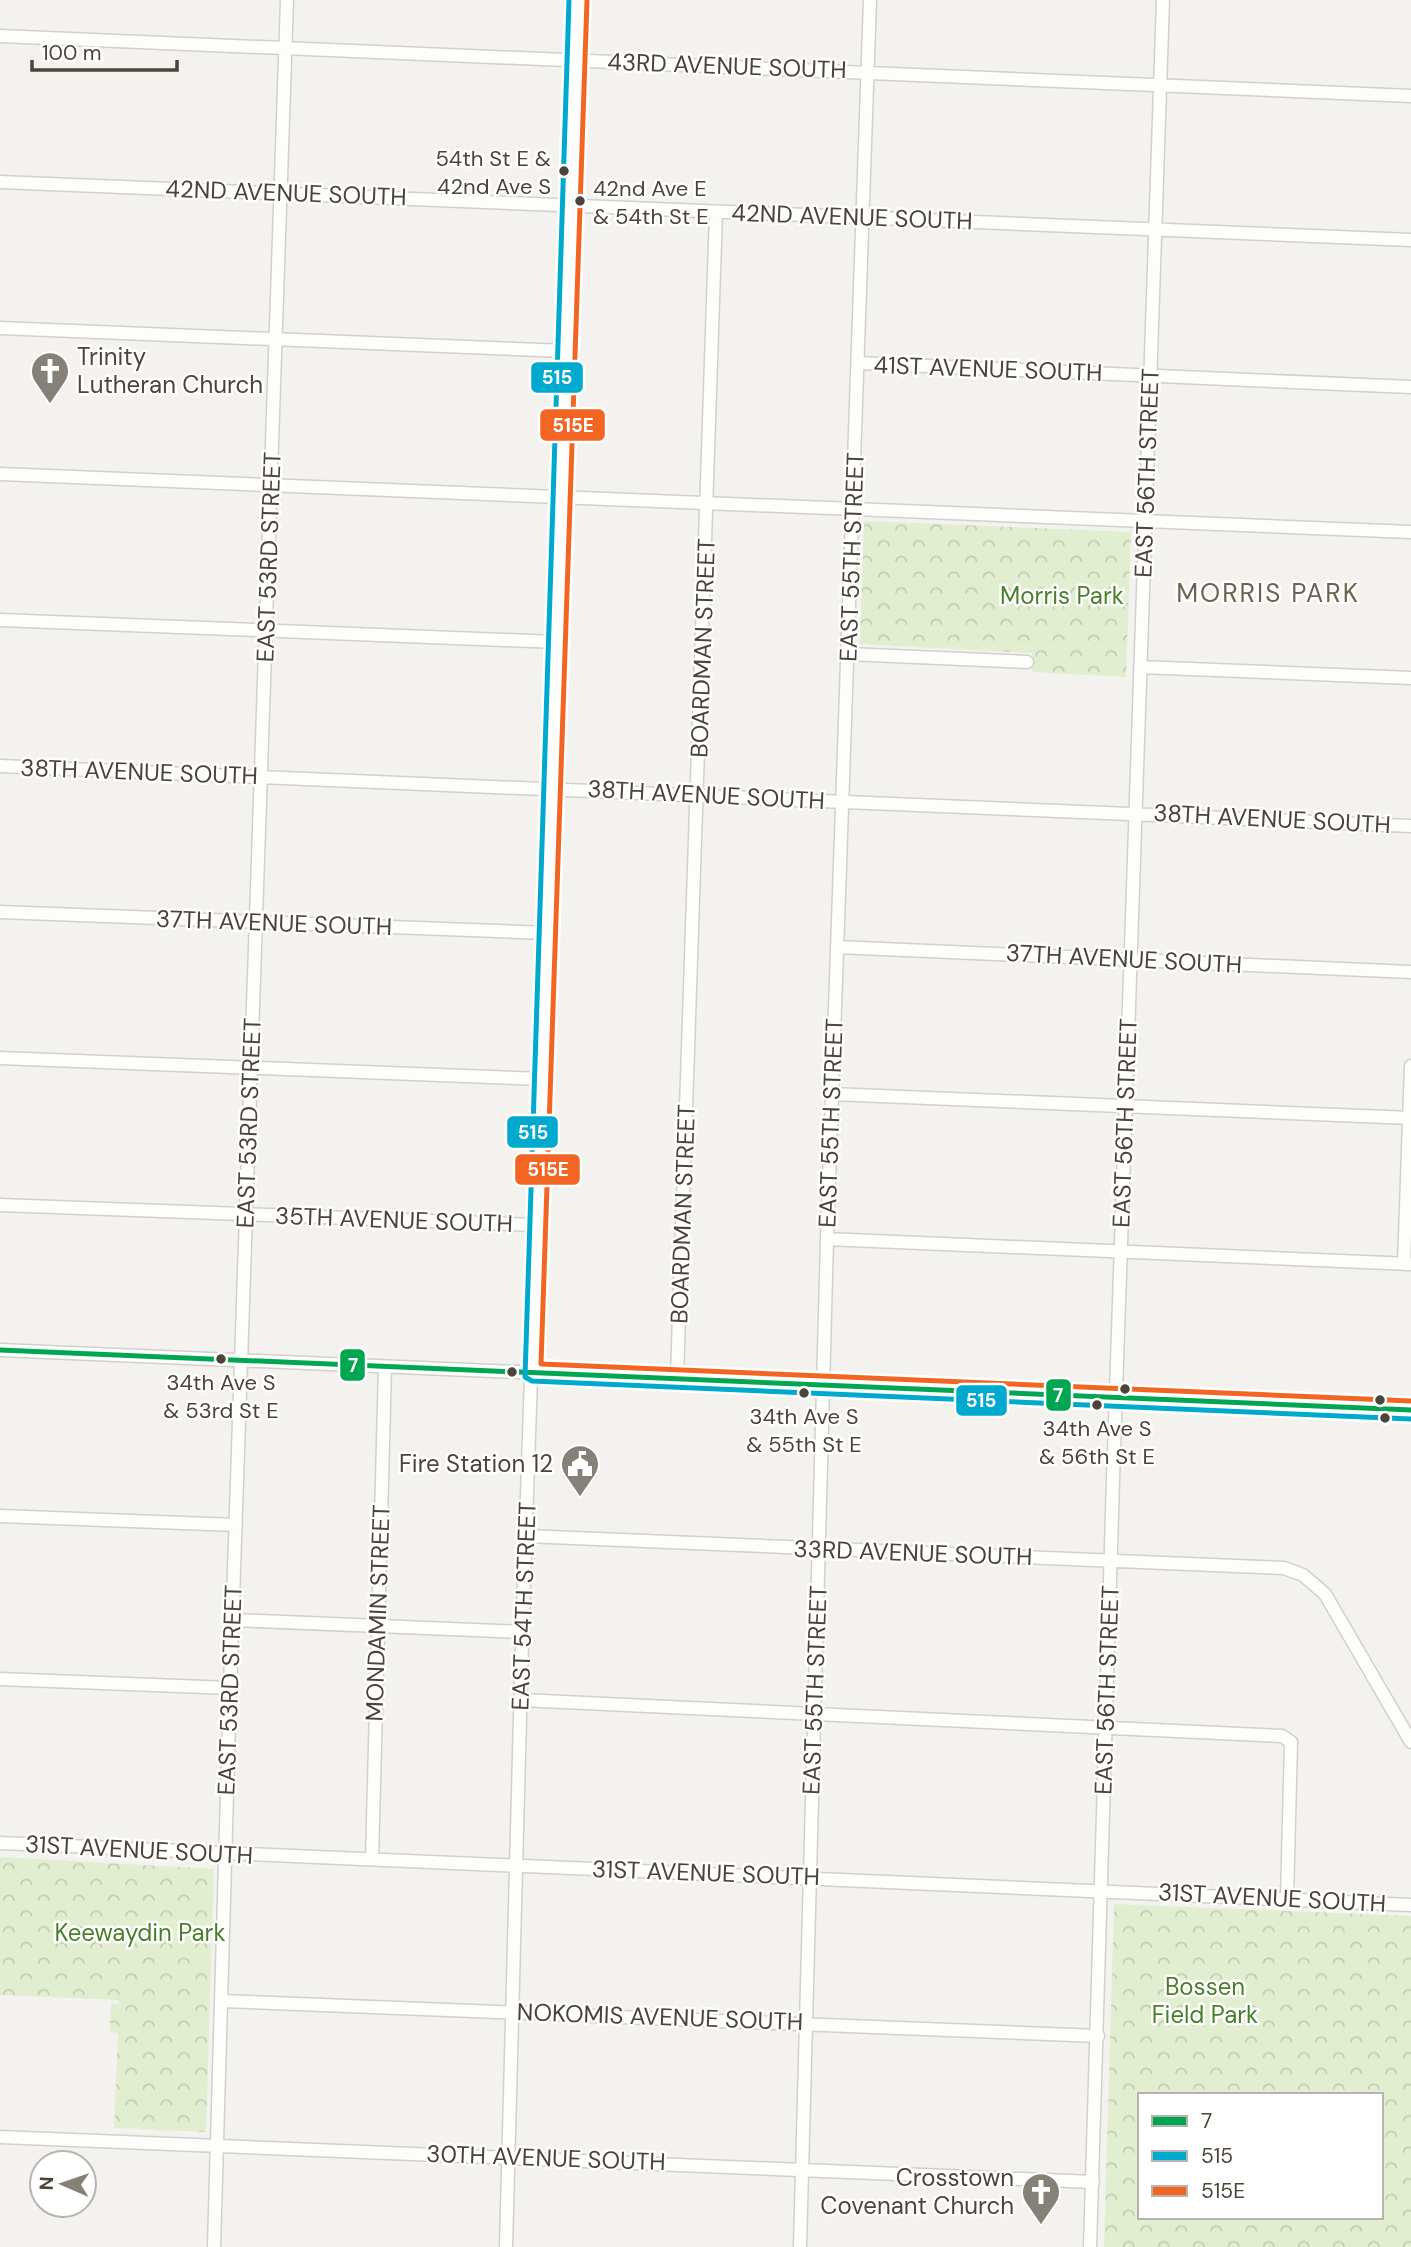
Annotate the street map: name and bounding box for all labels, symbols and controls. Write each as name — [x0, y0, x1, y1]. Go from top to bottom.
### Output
scale bar — [32, 28, 177, 72]
text: 100 m — [42, 39, 102, 67]
street label: 43RD AVENUE SOUTH — [607, 46, 847, 85]
place label: 54th St E & 42nd Ave S — [435, 144, 551, 201]
marker: 54th St E & 42nd Ave S — [557, 164, 571, 178]
street label: 42ND AVENUE SOUTH — [165, 173, 407, 212]
place label: 42nd Ave E & 54th St E — [593, 174, 709, 231]
marker: 42nd Ave E & 54th St E — [573, 194, 587, 208]
street label: 42ND AVENUE SOUTH — [731, 197, 973, 236]
place label: Trinity Lutheran Church — [77, 341, 263, 400]
street label: 41ST AVENUE SOUTH — [873, 349, 1103, 388]
church icon: Trinity Lutheran Church — [29, 350, 71, 405]
line badge: 515 — [530, 361, 584, 394]
text: 515 — [542, 365, 572, 390]
street label: EAST 56TH STREET — [1127, 368, 1166, 578]
line badge: 515E — [539, 408, 606, 442]
text: 515E — [552, 413, 594, 438]
street label: EAST 53RD STREET — [249, 451, 288, 663]
street label: EAST 55TH STREET — [832, 452, 871, 662]
street label: BOARDMAN STREET — [683, 538, 722, 758]
district label: MORRIS PARK — [1176, 576, 1360, 610]
park label: Morris Park — [1000, 580, 1124, 611]
street label: 38TH AVENUE SOUTH — [20, 752, 258, 791]
street label: 38TH AVENUE SOUTH — [587, 773, 826, 816]
street label: 38TH AVENUE SOUTH — [1153, 797, 1392, 840]
street label: 37TH AVENUE SOUTH — [155, 903, 393, 942]
street label: 37TH AVENUE SOUTH — [1005, 937, 1243, 980]
street label: EAST 53RD STREET — [229, 1017, 268, 1229]
street label: EAST 55TH STREET — [811, 1018, 850, 1228]
street label: EAST 56TH STREET — [1105, 1018, 1144, 1228]
street label: BOARDMAN STREET — [663, 1104, 702, 1324]
line badge: 515 — [506, 1115, 559, 1149]
text: 515 — [518, 1120, 548, 1145]
line badge: 515E — [514, 1153, 581, 1186]
text: 515E — [527, 1157, 569, 1182]
street label: 35TH AVENUE SOUTH — [274, 1200, 514, 1239]
line badge: 7 — [339, 1348, 366, 1382]
marker: 34th Ave S & 53rd St E — [214, 1352, 228, 1366]
text: 7 — [348, 1353, 358, 1378]
unlabelled marker — [505, 1365, 519, 1379]
place label: 34th Ave S & 53rd St E — [163, 1368, 279, 1425]
line badge: 7 — [1045, 1378, 1072, 1412]
unlabelled marker — [1118, 1382, 1132, 1396]
text: 7 — [1053, 1383, 1063, 1408]
line badge: 515 — [955, 1384, 1008, 1417]
marker: 34th Ave S & 55th St E — [797, 1386, 811, 1400]
text: 515 — [966, 1388, 996, 1413]
unlabelled marker — [1373, 1393, 1387, 1407]
marker: 34th Ave S & 56th St E — [1090, 1398, 1104, 1412]
place label: 34th Ave S & 55th St E — [746, 1402, 862, 1459]
unlabelled marker — [1378, 1411, 1392, 1425]
place label: 34th Ave S & 56th St E — [1039, 1414, 1155, 1471]
public building icon: Fire Station 12 — [559, 1443, 601, 1498]
place label: Fire Station 12 — [399, 1448, 553, 1479]
street label: EAST 54TH STREET — [504, 1501, 543, 1711]
street label: MONDAMIN STREET — [358, 1504, 397, 1722]
street label: 33RD AVENUE SOUTH — [793, 1533, 1033, 1572]
street label: EAST 53RD STREET — [210, 1584, 249, 1796]
street label: EAST 55TH STREET — [795, 1585, 834, 1795]
street label: EAST 56TH STREET — [1087, 1585, 1126, 1795]
street label: 31ST AVENUE SOUTH — [24, 1828, 254, 1871]
street label: 31ST AVENUE SOUTH — [591, 1853, 821, 1892]
street label: 31ST AVENUE SOUTH — [1157, 1876, 1387, 1919]
park label: Keewaydin Park — [54, 1917, 226, 1948]
park label: Bossen Field Park — [1152, 1971, 1258, 2030]
street label: NOKOMIS AVENUE SOUTH — [516, 1996, 804, 2037]
legend — [1138, 2093, 1383, 2219]
text: 7 — [1201, 2107, 1212, 2135]
street label: 30TH AVENUE SOUTH — [426, 2138, 666, 2177]
text: 515 — [1201, 2142, 1233, 2170]
north arrow — [28, 2149, 98, 2219]
place label: Crosstown Covenant Church — [820, 2162, 1014, 2221]
church icon: Crosstown Covenant Church — [1020, 2171, 1062, 2226]
text: N — [34, 2176, 59, 2191]
text: 515E — [1201, 2177, 1245, 2205]

